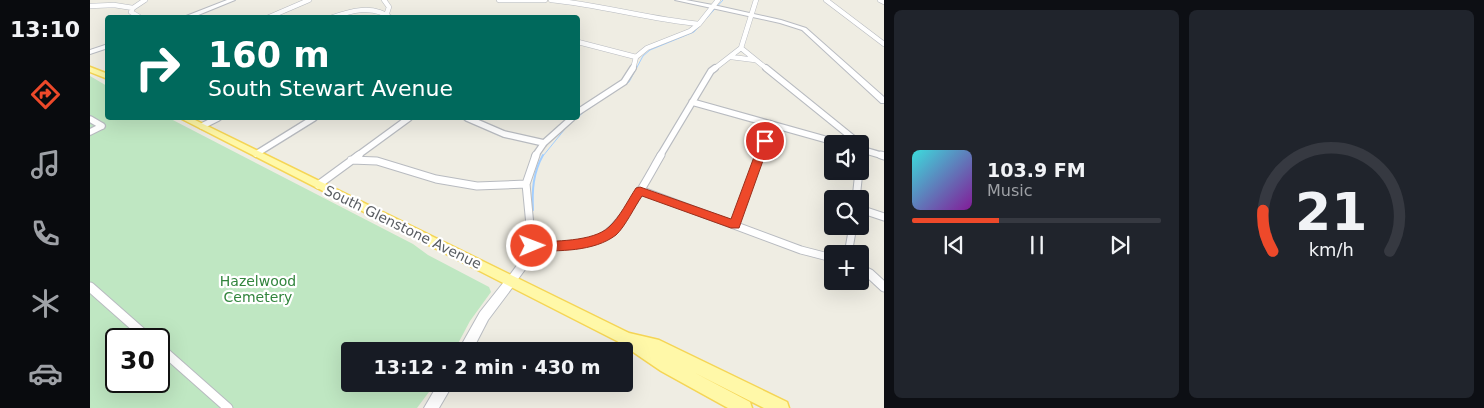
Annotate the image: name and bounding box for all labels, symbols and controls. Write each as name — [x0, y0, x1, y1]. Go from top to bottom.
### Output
text: 13:10 — [10, 17, 80, 42]
icon: right — [125, 35, 190, 100]
text: 160 m — [208, 35, 330, 75]
text: South Stewart Avenue — [208, 76, 453, 101]
icon: directions — [28, 77, 63, 112]
pin — [744, 120, 786, 162]
icon: arrive — [751, 127, 779, 155]
map controls — [824, 135, 869, 290]
button: sound — [824, 135, 869, 180]
icon: music — [28, 147, 63, 182]
text: 103.9 FM — [987, 159, 1086, 181]
text: Music — [987, 181, 1033, 200]
street label: South Glenstone Avenue — [322, 182, 484, 272]
text: 21 — [1295, 182, 1368, 242]
button: search — [824, 190, 869, 235]
icon: phone — [28, 216, 63, 251]
position arrow — [505, 219, 557, 271]
icon: previous — [940, 231, 968, 259]
icon: pause — [1023, 231, 1051, 259]
icon: next — [1106, 231, 1134, 259]
text: km/h — [1309, 239, 1354, 260]
button: + — [824, 245, 869, 290]
park label: Hazelwood Cemetery — [220, 273, 296, 305]
icon: climate — [28, 286, 63, 321]
speed limit sign: 30 — [105, 328, 170, 393]
icon: car — [28, 356, 63, 391]
text: 13:12 · 2 min · 430 m — [373, 356, 601, 378]

